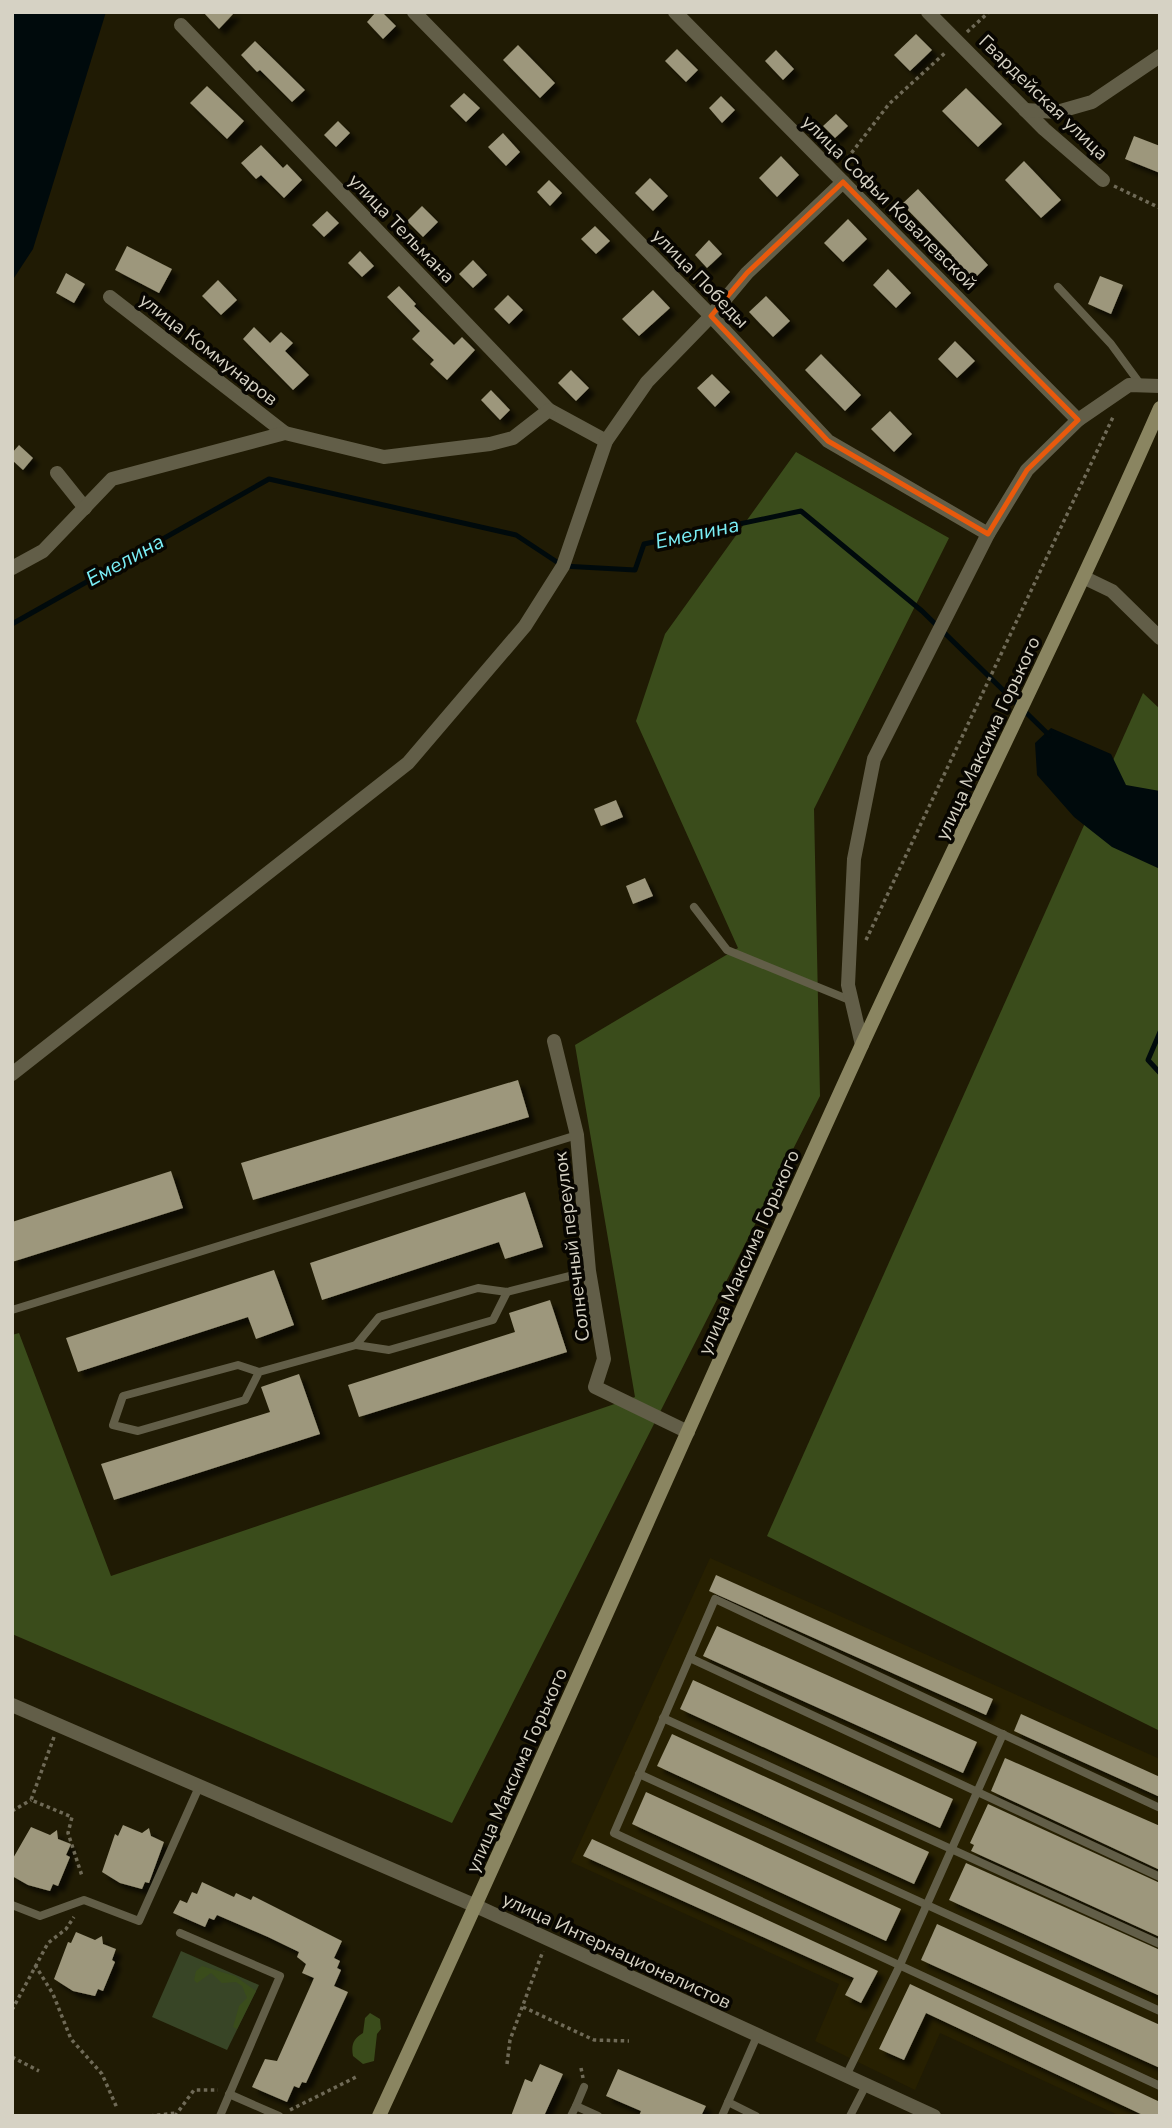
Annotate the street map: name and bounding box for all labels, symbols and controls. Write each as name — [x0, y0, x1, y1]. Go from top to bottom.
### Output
street label: Гвардейская улица — [973, 29, 1114, 166]
street label: улица Софьи Ковалевской — [796, 109, 983, 296]
street label: улица Тельмана — [342, 168, 460, 289]
street label: улица Победы — [646, 223, 754, 334]
street label: улица Коммунаров — [134, 287, 283, 412]
water label: Емелина — [652, 510, 742, 556]
water label: Емелина — [81, 527, 169, 593]
street label: улица Максима Горького — [929, 632, 1047, 845]
street label: улица Максима Горького — [692, 1146, 806, 1359]
street label: Солнечный переулок — [547, 1151, 597, 1343]
street label: улица Максима Горького — [460, 1664, 574, 1877]
street label: улица Интернационалистов — [498, 1886, 735, 2015]

